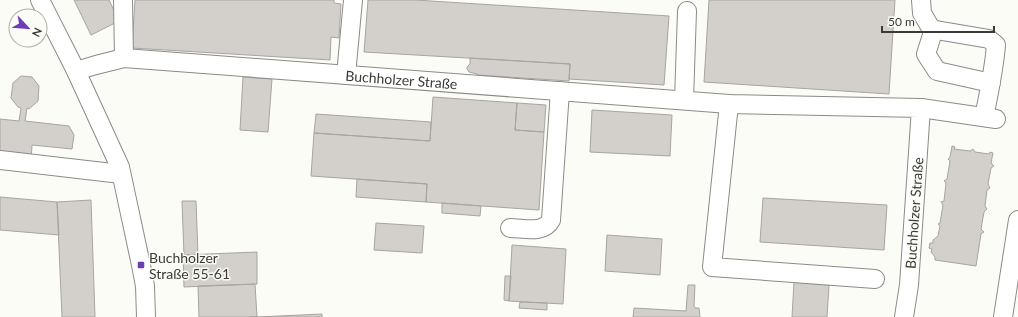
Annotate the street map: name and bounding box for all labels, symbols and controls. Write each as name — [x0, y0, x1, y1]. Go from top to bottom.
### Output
north arrow — [8, 8, 48, 48]
scale bar — [882, 8, 994, 34]
text: 50 m — [888, 14, 915, 29]
text: N — [30, 26, 45, 39]
street label: Buchholzer Straße — [345, 66, 458, 92]
street label: Buchholzer Straße — [902, 157, 926, 269]
place label: Buchholzer Straße 55-61 — [149, 249, 230, 282]
marker: Buchholzer Straße 55-61 — [136, 260, 146, 270]

